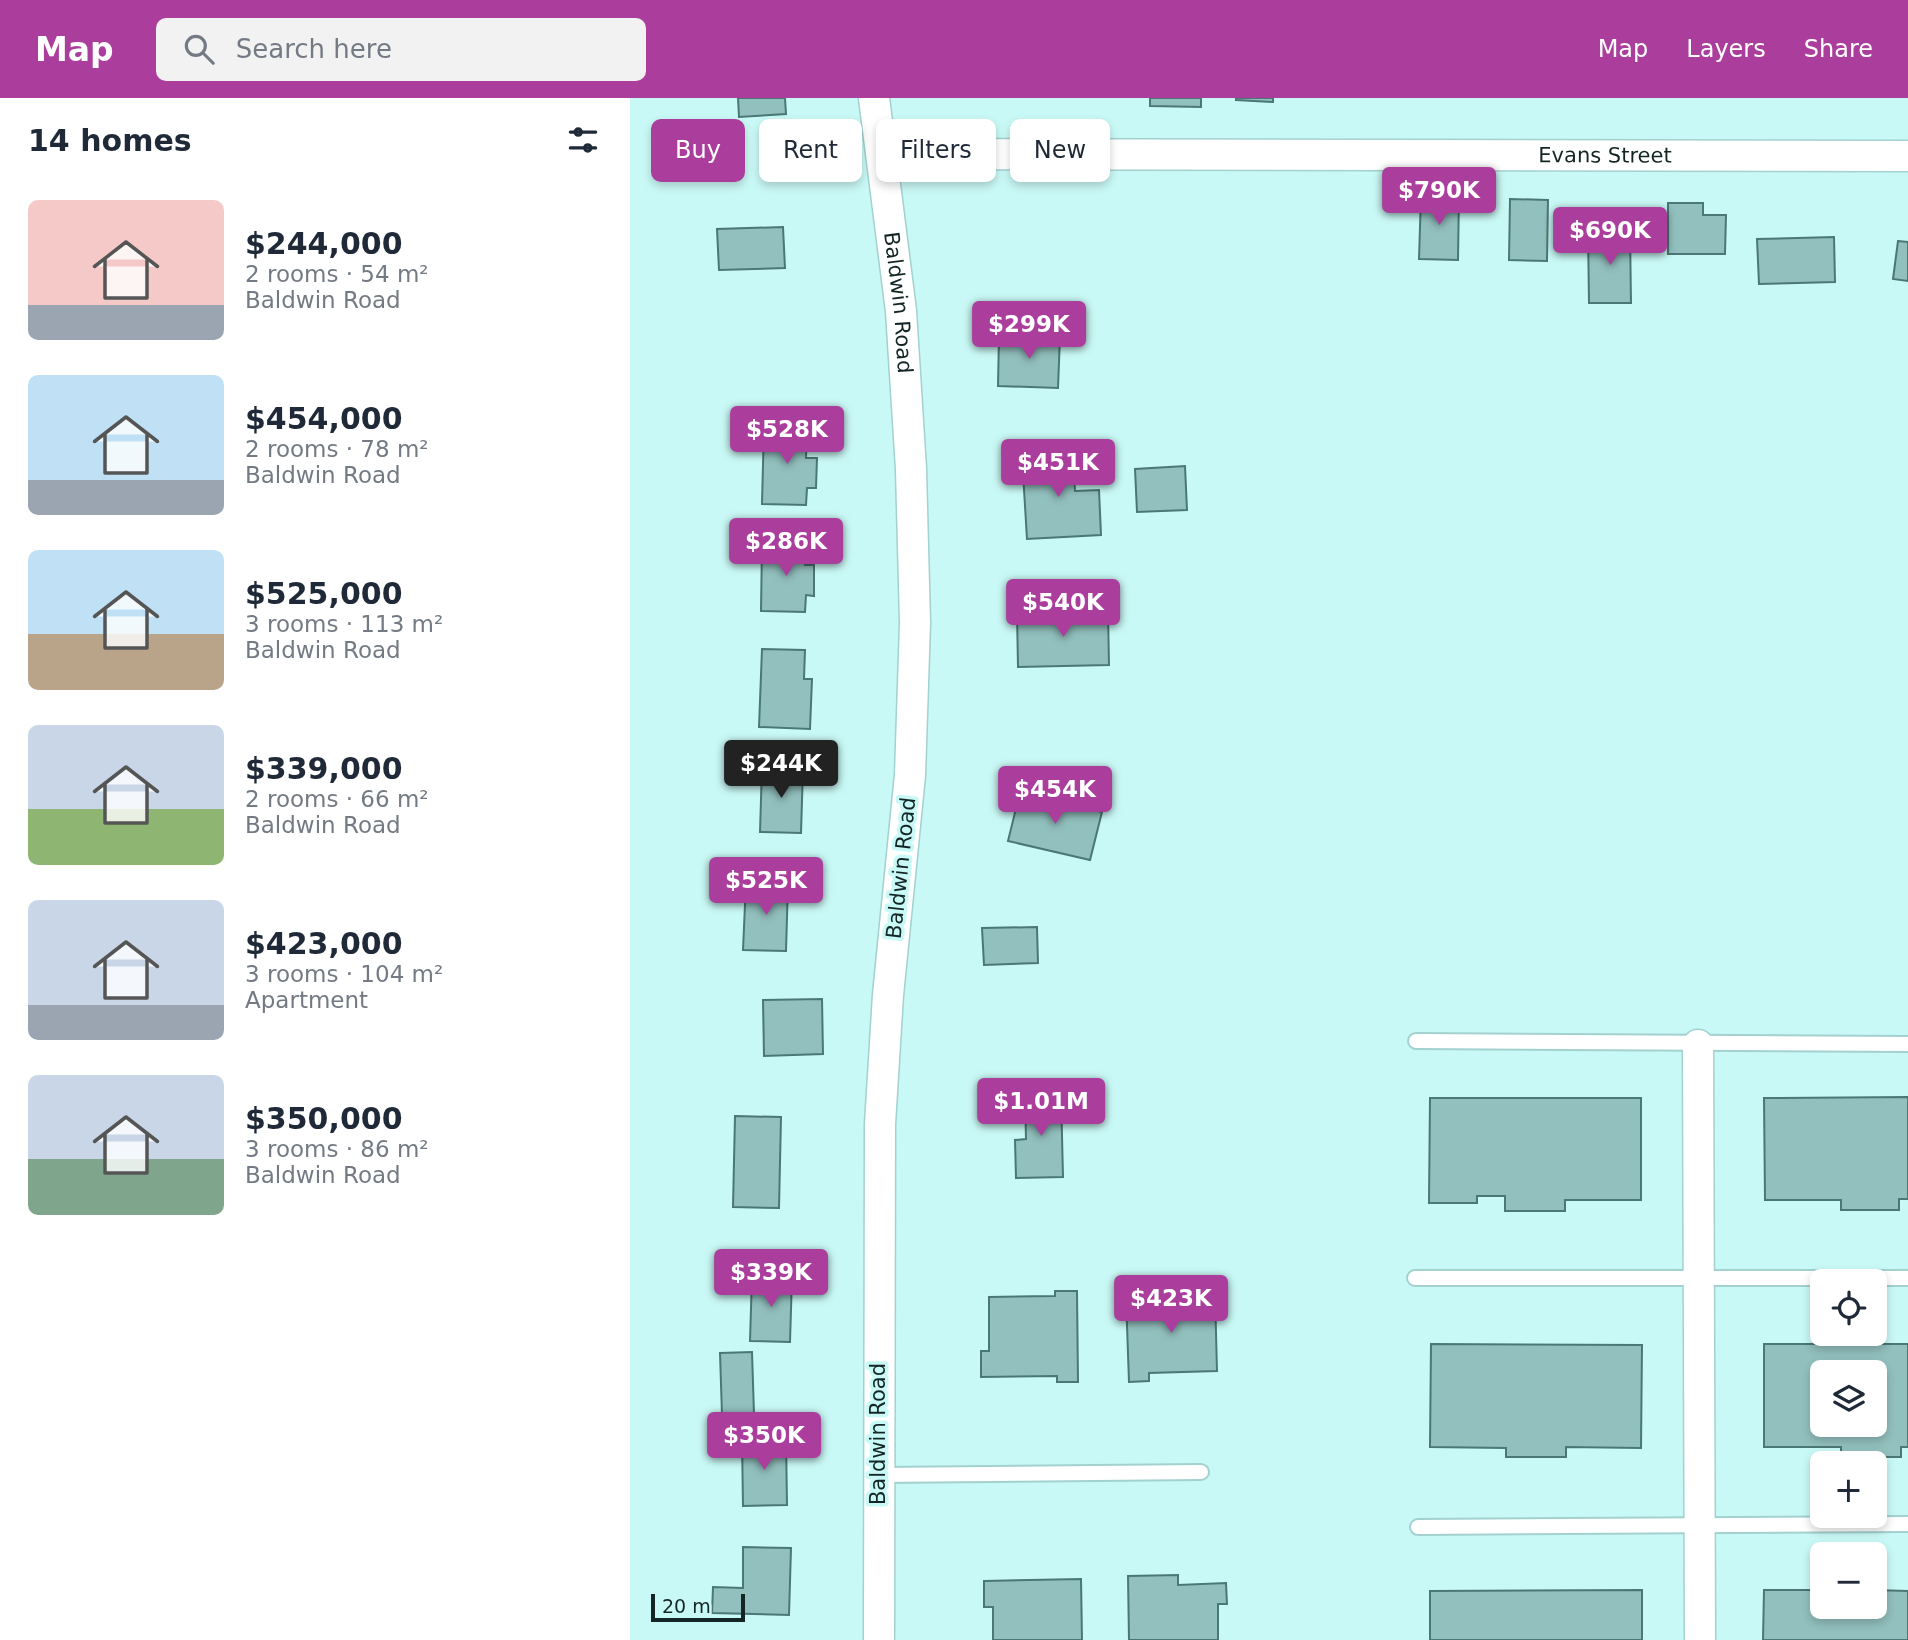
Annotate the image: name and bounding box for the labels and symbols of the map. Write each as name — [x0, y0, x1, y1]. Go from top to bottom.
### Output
street label: Evans Street — [1538, 143, 1672, 168]
pin: $790K — [1390, 167, 1488, 227]
pin: $690K — [1561, 208, 1659, 267]
street label: Baldwin Road — [879, 230, 917, 374]
pin: $299K — [980, 302, 1078, 361]
pin: $528K — [738, 406, 836, 466]
pin: $451K — [1009, 440, 1107, 499]
pin: $286K — [737, 518, 835, 578]
pin: $540K — [1014, 580, 1112, 639]
pin: $244K — [732, 740, 830, 800]
pin: $454K — [1006, 766, 1104, 826]
street label: Baldwin Road — [882, 796, 920, 940]
pin: $525K — [717, 858, 815, 917]
pin: $1.01M — [984, 1079, 1098, 1138]
pin: $339K — [722, 1250, 820, 1309]
pin: $423K — [1122, 1276, 1220, 1335]
street label: Baldwin Road — [866, 1363, 890, 1505]
pin: $350K — [715, 1412, 813, 1472]
scale bar — [651, 1591, 746, 1623]

